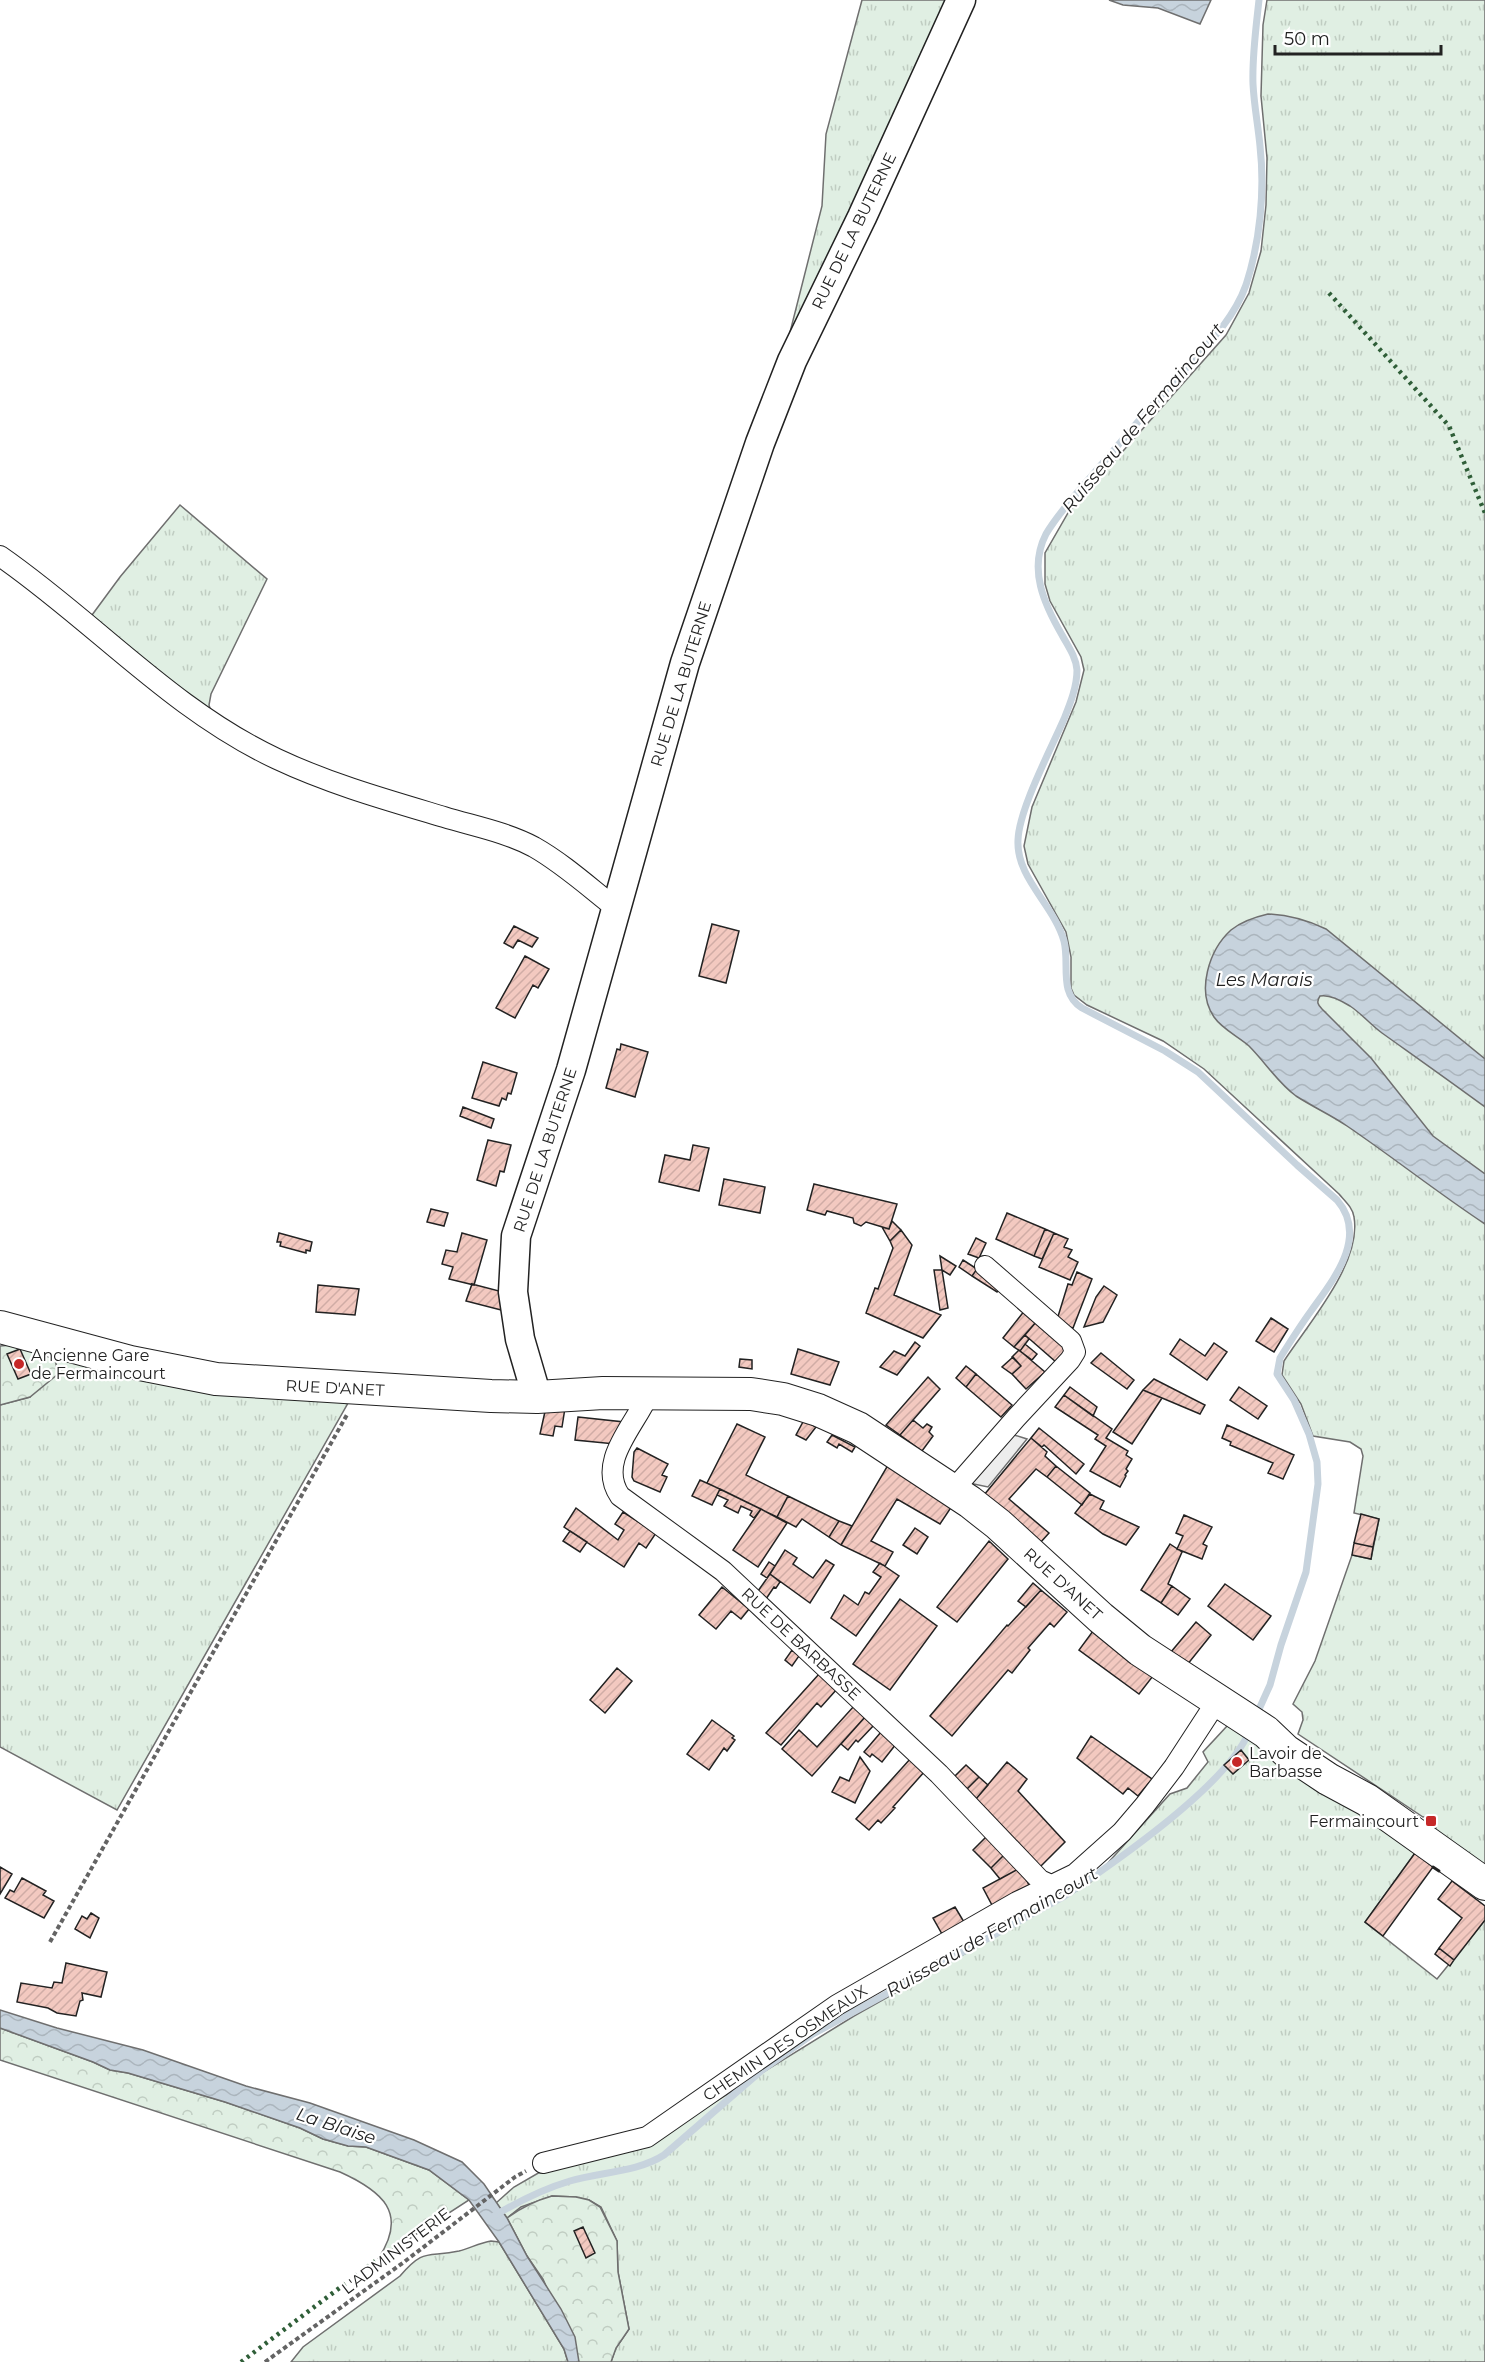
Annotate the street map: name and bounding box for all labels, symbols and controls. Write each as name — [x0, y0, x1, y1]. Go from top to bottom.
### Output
scale bar — [1275, 18, 1442, 56]
text: 50 m — [1284, 28, 1330, 50]
street label: RUE DE LA BUTERNE — [808, 150, 900, 312]
water label: Ruisseau de Fermaincourt — [1057, 318, 1229, 517]
street label: RUE DE LA BUTERNE — [647, 599, 715, 769]
water label: Les Marais — [1215, 969, 1313, 991]
street label: RUE DE LA BUTERNE — [509, 1065, 581, 1235]
place label: Ancienne Gare de Fermaincourt — [31, 1346, 166, 1383]
marker: Ancienne Gare de Fermaincourt — [12, 1357, 26, 1371]
street label: RUE D'ANET — [285, 1376, 386, 1400]
street label: RUE D'ANET — [1020, 1544, 1107, 1625]
street label: RUE DE BARBASSE — [737, 1584, 865, 1704]
place label: Lavoir de Barbasse — [1249, 1744, 1322, 1781]
marker: Lavoir de Barbasse — [1230, 1755, 1244, 1769]
place label: Fermaincourt — [1309, 1812, 1420, 1831]
marker: Fermaincourt — [1424, 1814, 1438, 1828]
water label: Ruisseau de Fermaincourt — [882, 1862, 1102, 2002]
street label: CHEMIN DES OSMEAUX — [699, 1981, 871, 2105]
water label: La Blaise — [293, 2103, 379, 2149]
street label: L'ADMINISTERIE — [338, 2204, 454, 2298]

